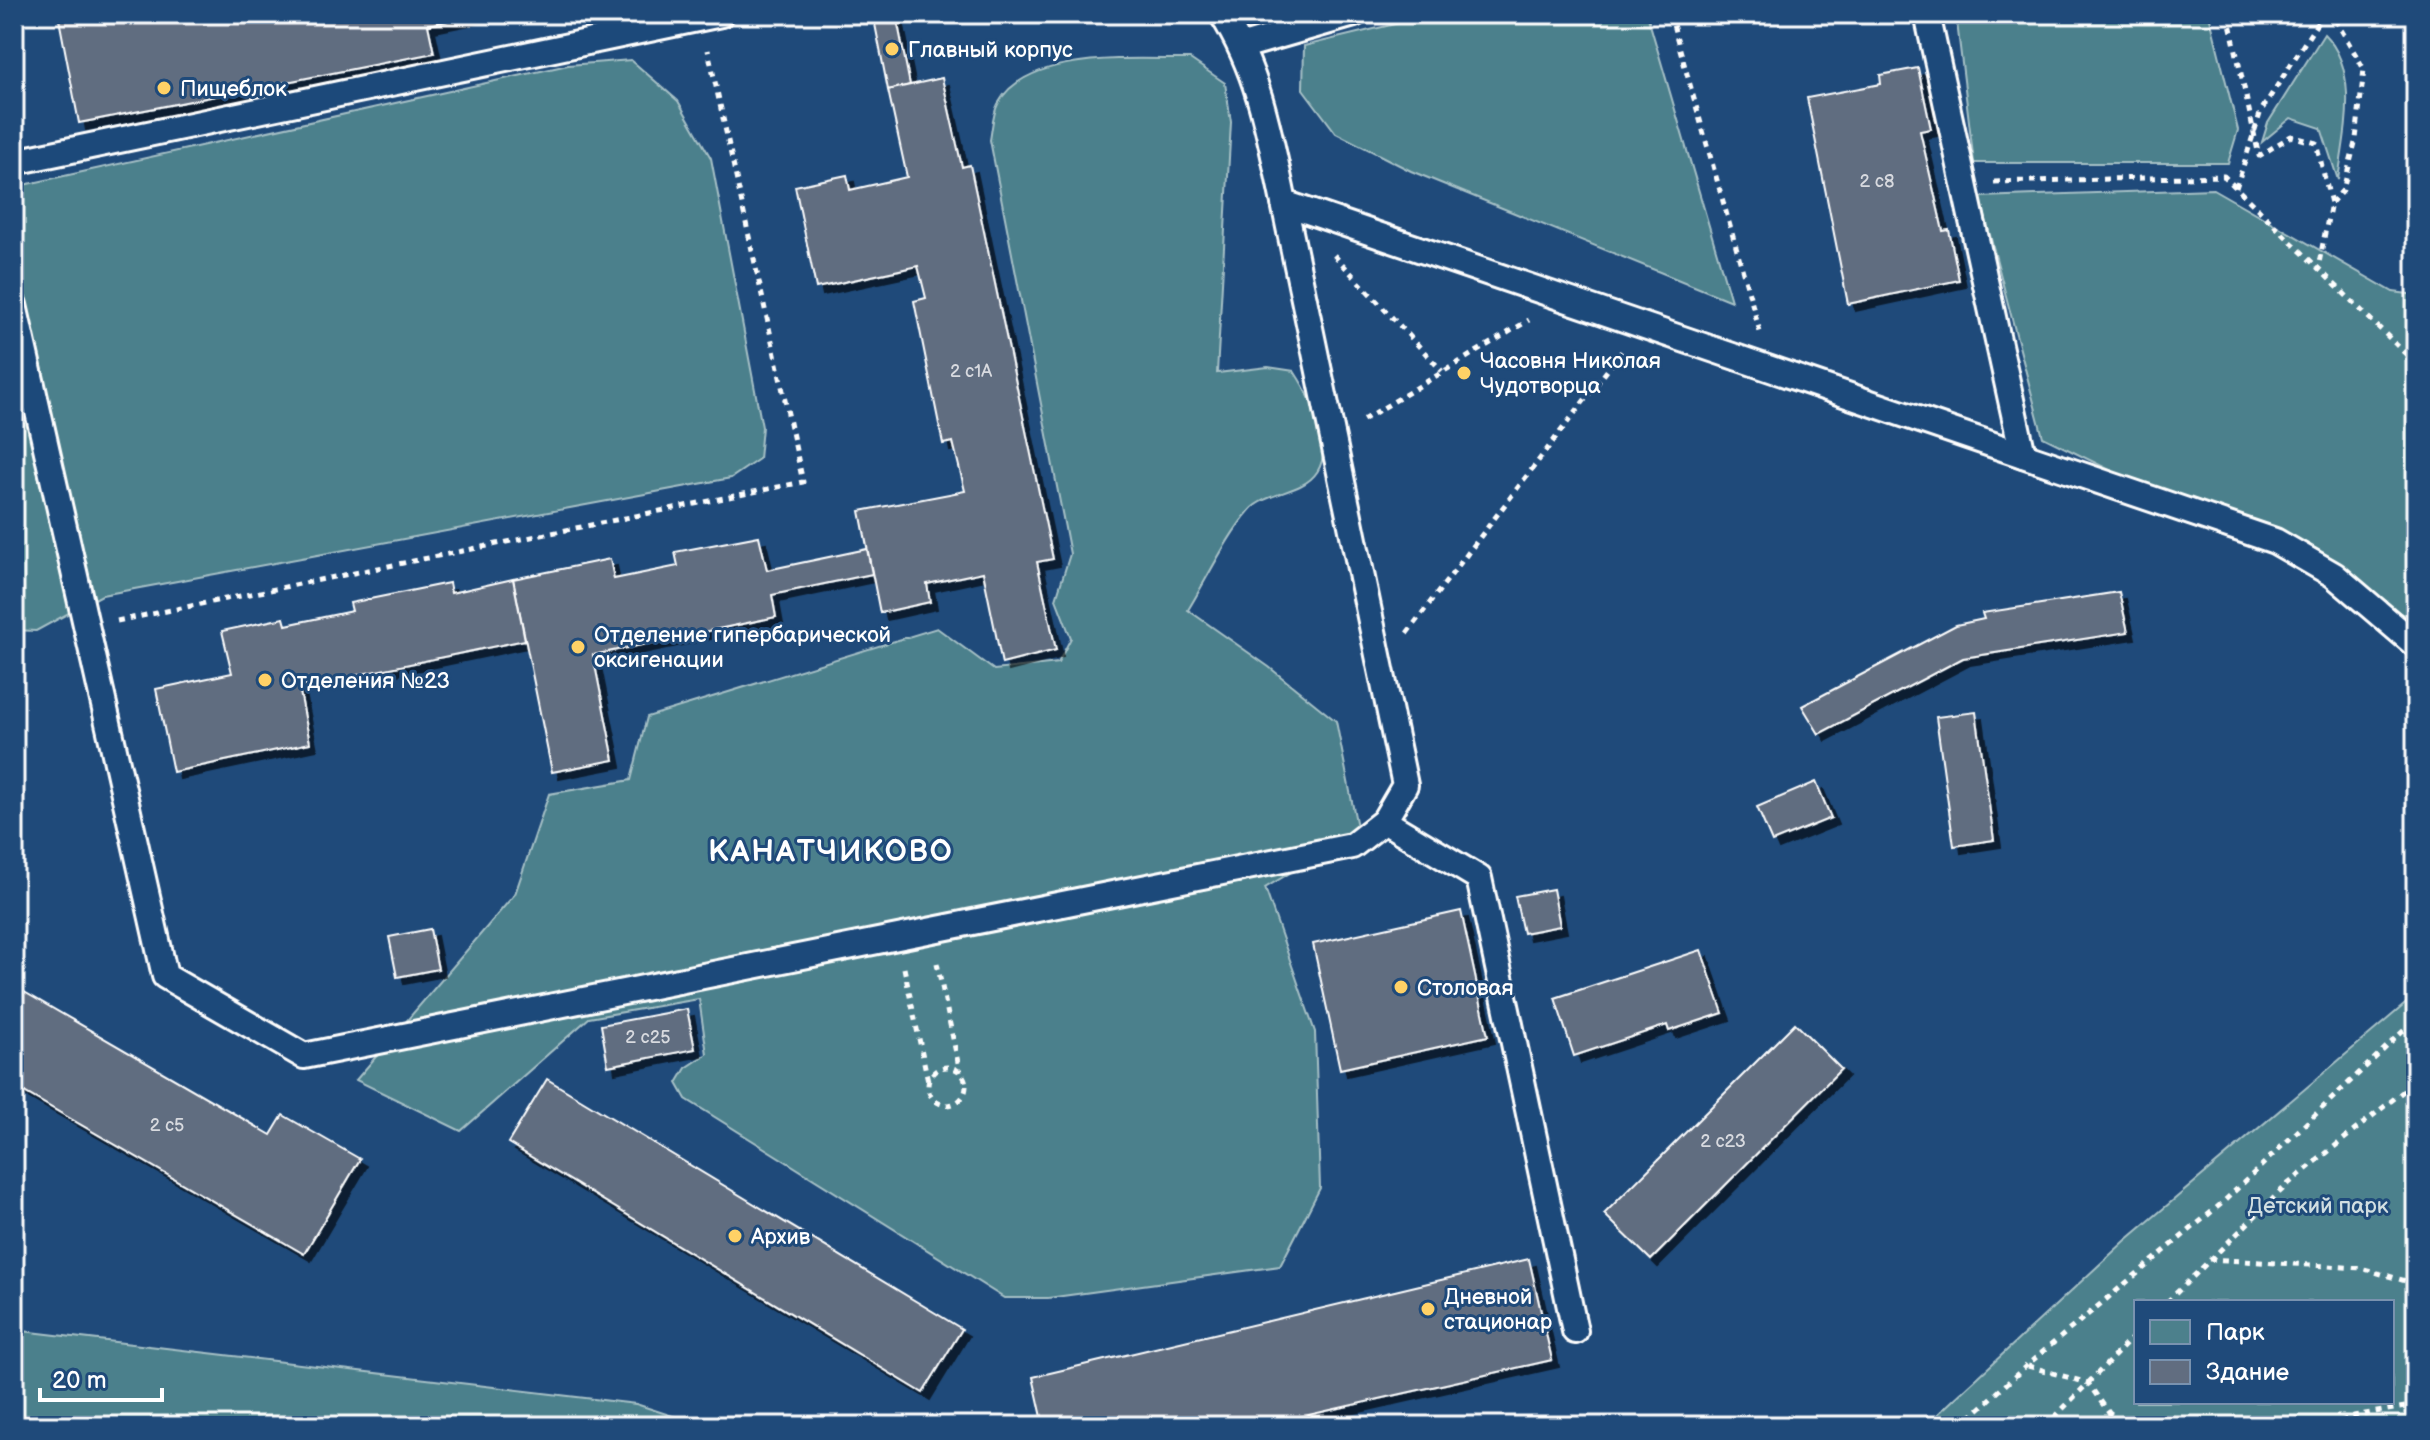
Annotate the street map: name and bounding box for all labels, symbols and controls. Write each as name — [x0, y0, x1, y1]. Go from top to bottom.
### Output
place label: Главный корпус — [908, 37, 1073, 64]
marker: Главный корпус — [883, 40, 901, 58]
place label: Пищеблок — [180, 76, 287, 103]
marker: Пищеблок — [155, 79, 173, 97]
house number: 2 с8 — [1860, 171, 1894, 192]
place label: Часовня Николая Чудотворца — [1480, 348, 1661, 400]
house number: 2 с1А — [950, 361, 992, 382]
marker: Часовня Николая Чудотворца — [1455, 364, 1473, 382]
place label: Отделение гипербарической оксигенации — [594, 622, 891, 674]
marker: Отделение гипербарической оксигенации — [569, 638, 587, 656]
place label: Отделения №23 — [281, 668, 450, 695]
marker: Отделения №23 — [256, 671, 274, 689]
district label: КАНАТЧИКОВО — [708, 834, 954, 870]
place label: Столовая — [1417, 975, 1514, 1002]
marker: Столовая — [1392, 978, 1410, 996]
house number: 2 с25 — [625, 1027, 671, 1048]
house number: 2 с5 — [150, 1115, 184, 1136]
house number: 2 с23 — [1700, 1131, 1746, 1152]
park label: Детский парк — [2248, 1193, 2389, 1220]
place label: Архив — [750, 1224, 811, 1251]
marker: Архив — [726, 1227, 744, 1245]
place label: Дневной стационар — [1444, 1284, 1553, 1336]
marker: Дневной стационар — [1419, 1300, 1437, 1318]
legend — [2134, 1300, 2394, 1404]
text: Парк — [2206, 1318, 2265, 1347]
scale bar — [40, 1352, 162, 1402]
text: Здание — [2206, 1358, 2289, 1387]
text: 20 m — [52, 1366, 107, 1395]

